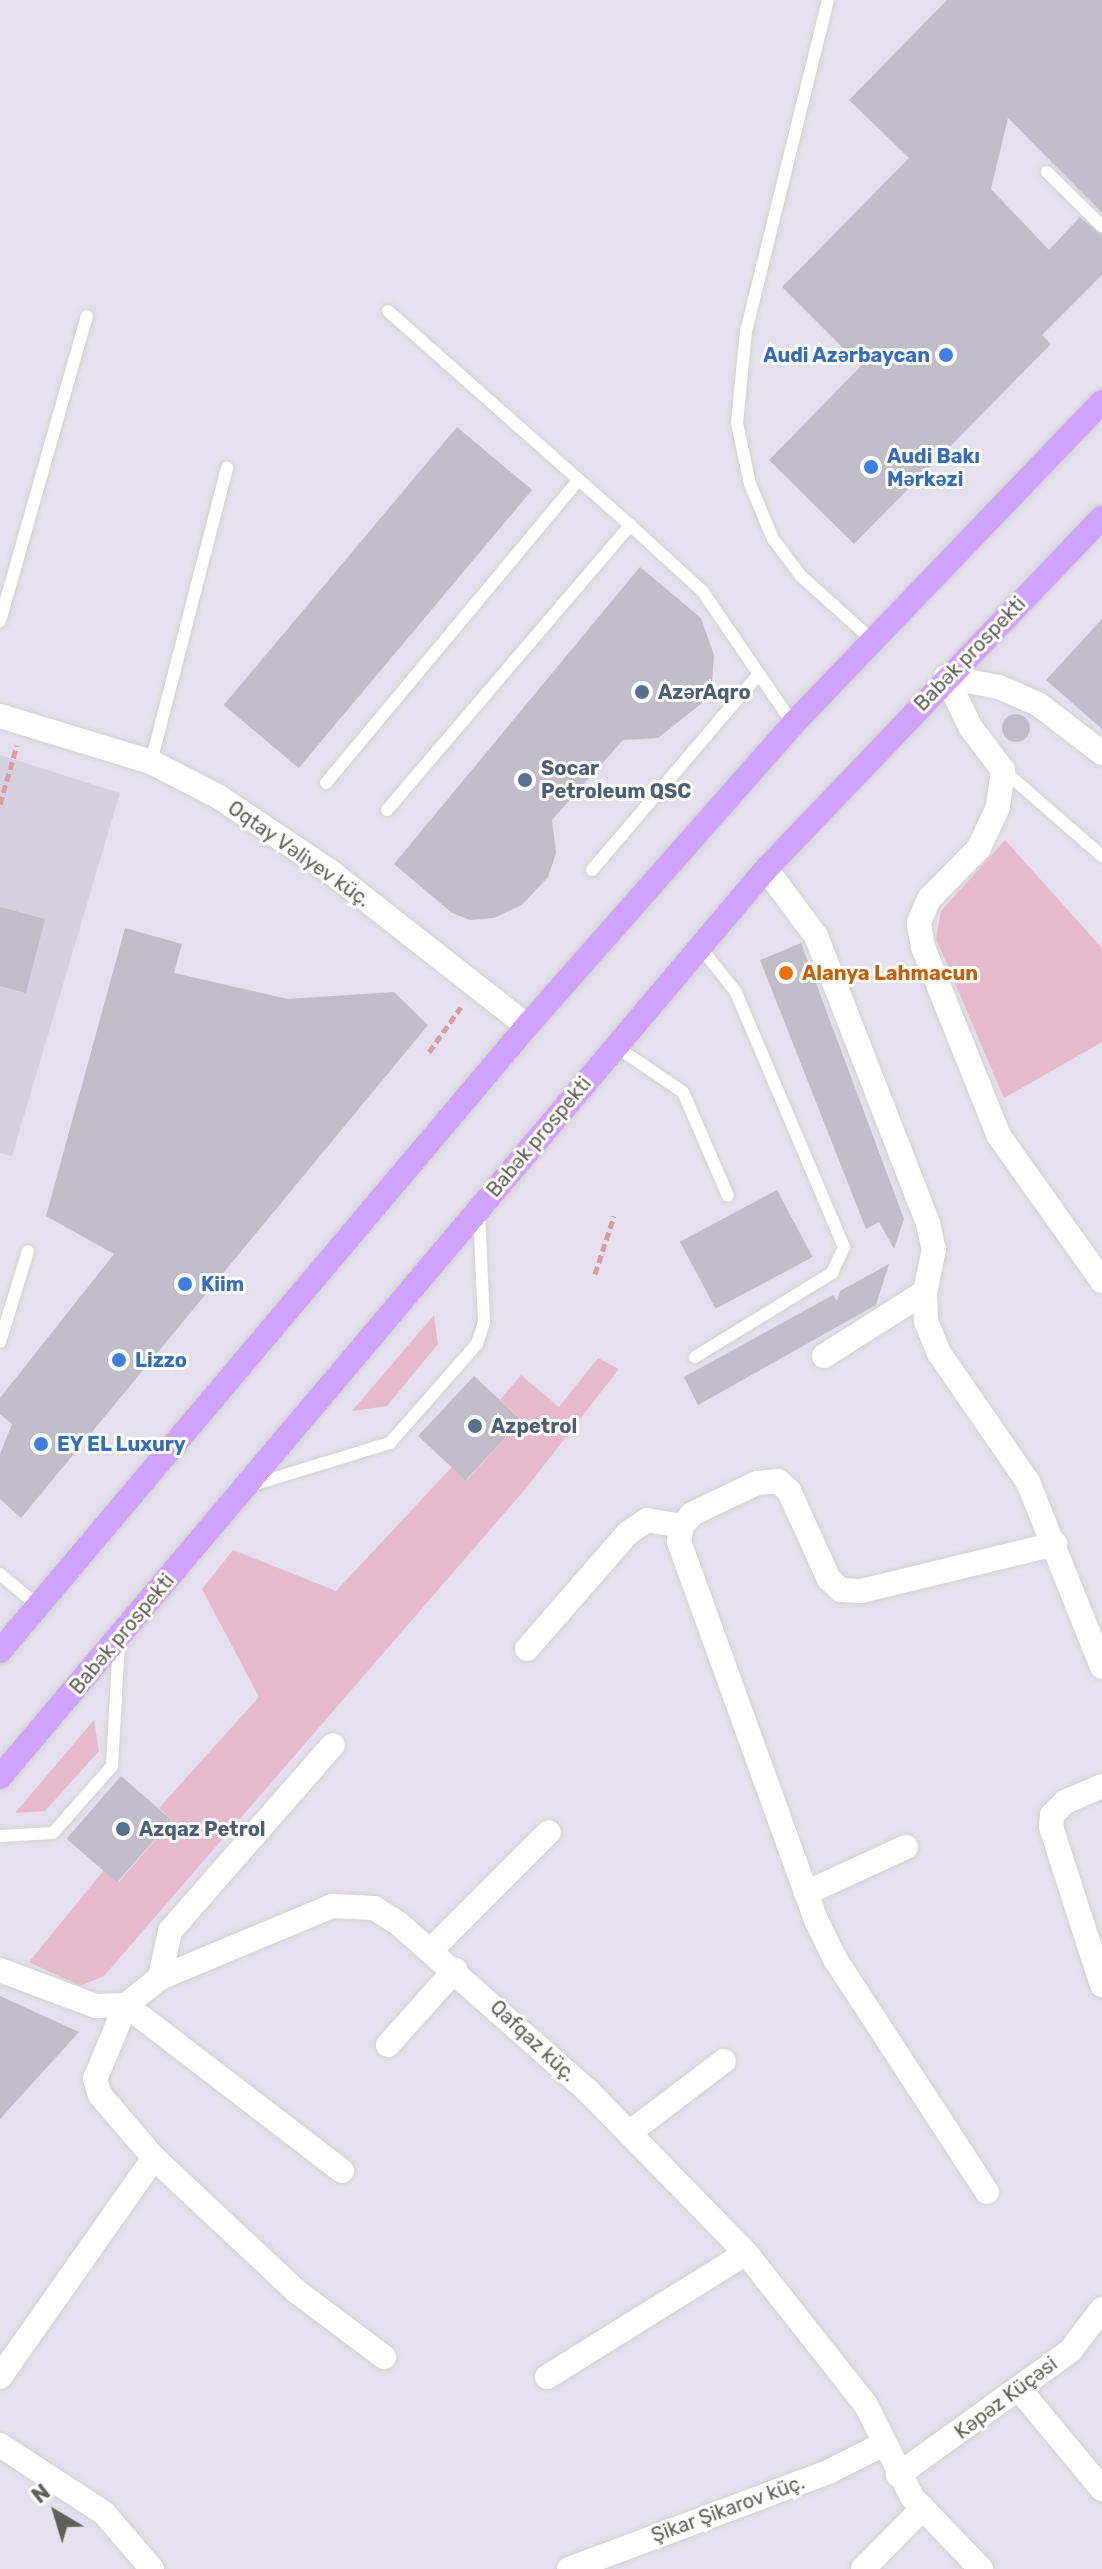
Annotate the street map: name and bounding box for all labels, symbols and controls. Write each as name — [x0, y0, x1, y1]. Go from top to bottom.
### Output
place label: Audi Azərbaycan — [763, 343, 930, 367]
marker: Audi Azərbaycan — [937, 346, 955, 364]
place label: Audi Bakı Mərkəzi — [887, 444, 980, 491]
marker: Audi Bakı Mərkəzi — [862, 458, 880, 476]
street label: Babək prospekti — [909, 592, 1031, 716]
place label: AzərAqro — [658, 680, 751, 704]
marker: AzərAqro — [633, 683, 651, 701]
place label: Socar Petroleum QSC — [541, 756, 691, 803]
marker: Socar Petroleum QSC — [516, 771, 534, 789]
street label: Oqtay Vəliyev küç. — [223, 795, 375, 913]
place label: Alanya Lahmacun — [802, 961, 978, 985]
marker: Alanya Lahmacun — [777, 964, 795, 982]
street label: Babək prospekti — [482, 1072, 596, 1202]
place label: Kiim — [201, 1272, 244, 1296]
marker: Kiim — [176, 1275, 194, 1293]
place label: Lizzo — [135, 1348, 187, 1372]
marker: Lizzo — [110, 1351, 128, 1369]
place label: Azpetrol — [491, 1414, 577, 1438]
marker: Azpetrol — [466, 1417, 484, 1435]
place label: EY EL Luxury — [57, 1432, 187, 1456]
marker: EY EL Luxury — [32, 1435, 50, 1453]
street label: Babək prospekti — [65, 1569, 179, 1699]
place label: Azqaz Petrol — [139, 1817, 266, 1841]
marker: Azqaz Petrol — [114, 1820, 132, 1838]
street label: Qafqaz küç. — [485, 1995, 581, 2087]
street label: Kəpəz Küçəsi — [950, 2352, 1062, 2444]
street label: Şikar Şikarov küç. — [648, 2470, 808, 2548]
north arrow — [16, 2473, 96, 2553]
text: N — [26, 2478, 55, 2509]

